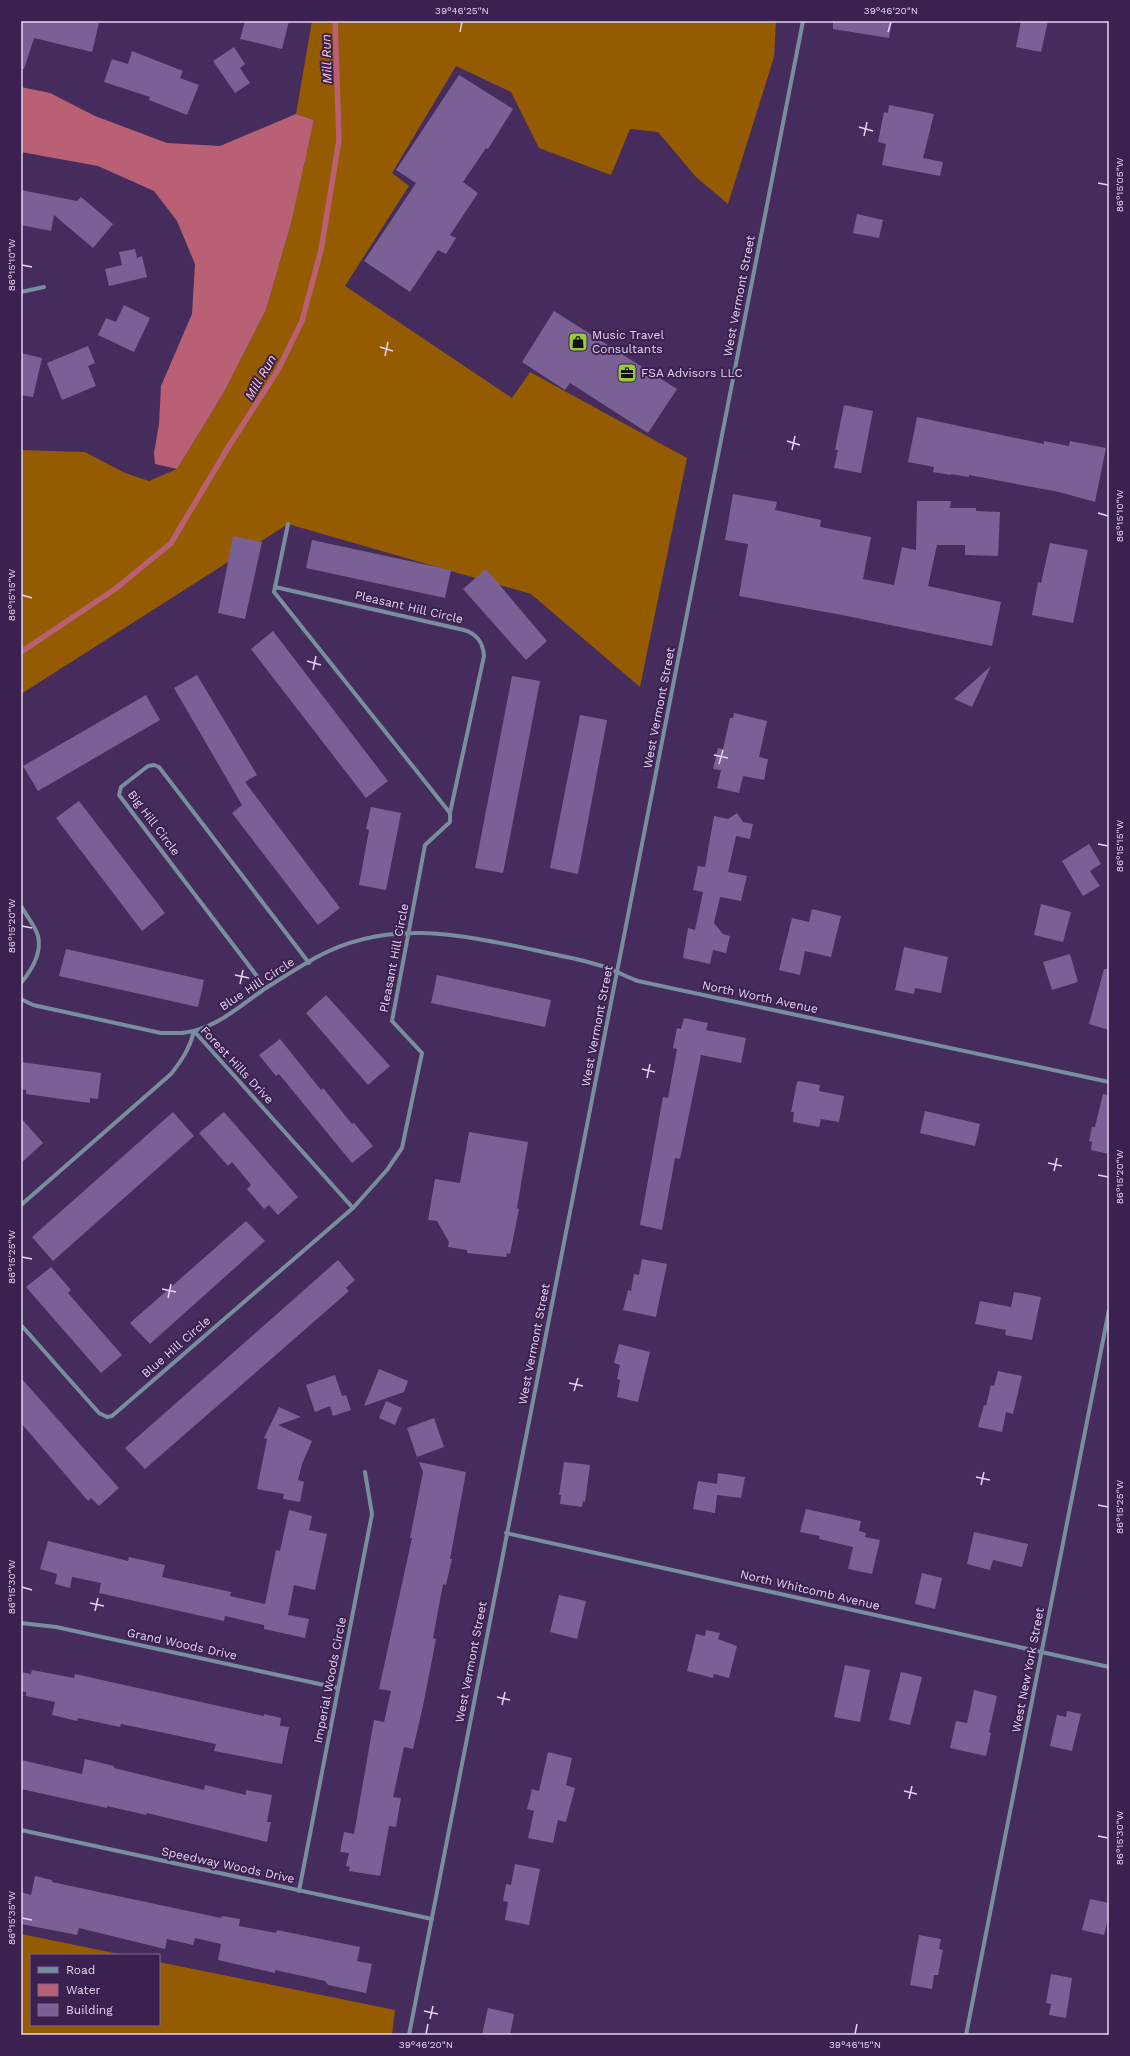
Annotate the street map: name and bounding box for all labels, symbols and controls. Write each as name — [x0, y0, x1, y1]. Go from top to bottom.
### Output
text: 39°46'25"N — [435, 5, 489, 16]
text: 39°46'20"N — [864, 5, 918, 16]
water label: Mill Run — [318, 34, 335, 84]
text: 86°15'05"W — [1114, 157, 1125, 212]
street label: West Vermont Street — [720, 234, 758, 358]
text: 86°15'10"W — [6, 238, 17, 291]
place label: Music Travel Consultants — [592, 328, 664, 356]
shop icon: Music Travel Consultants — [567, 331, 589, 353]
water label: Mill Run — [242, 352, 279, 403]
office icon: FSA Advisors LLC — [616, 362, 638, 384]
place label: FSA Advisors LLC — [641, 366, 743, 380]
text: 86°15'10"W — [1114, 489, 1125, 542]
text: 86°15'15"W — [6, 568, 17, 621]
street label: Pleasant Hill Circle — [353, 588, 465, 626]
street label: West Vermont Street — [640, 646, 678, 770]
street label: Big Hill Circle — [125, 788, 183, 858]
text: 86°15'15"W — [1114, 819, 1125, 872]
text: 86°15'20"W — [6, 898, 17, 953]
street label: Pleasant Hill Circle — [377, 902, 411, 1014]
street label: Blue Hill Circle — [217, 955, 297, 1013]
street label: West Vermont Street — [578, 964, 616, 1088]
street label: North Worth Avenue — [701, 978, 819, 1016]
street label: Forest Hills Drive — [198, 1023, 276, 1107]
text: 86°15'20"W — [1114, 1149, 1125, 1204]
text: 86°15'25"W — [6, 1230, 17, 1284]
street label: West Vermont Street — [515, 1282, 553, 1406]
street label: Blue Hill Circle — [139, 1313, 213, 1381]
text: 86°15'25"W — [1114, 1480, 1125, 1534]
text: 86°15'30"W — [6, 1559, 17, 1614]
street label: North Whitcomb Avenue — [739, 1567, 881, 1613]
street label: West Vermont Street — [452, 1600, 490, 1724]
street label: West New York Street — [1009, 1606, 1047, 1734]
street label: Imperial Woods Circle — [311, 1616, 349, 1744]
street label: Grand Woods Drive — [126, 1625, 238, 1663]
text: 86°15'30"W — [1114, 1810, 1125, 1865]
street label: Speedway Woods Drive — [160, 1844, 296, 1886]
text: 86°15'35"W — [6, 1891, 17, 1945]
legend — [30, 1954, 160, 2026]
text: Road — [66, 1963, 95, 1977]
text: Water — [66, 1983, 101, 1997]
text: Building — [66, 2003, 113, 2017]
text: 39°46'20"N — [399, 2039, 453, 2050]
text: 39°46'15"N — [829, 2039, 881, 2050]

